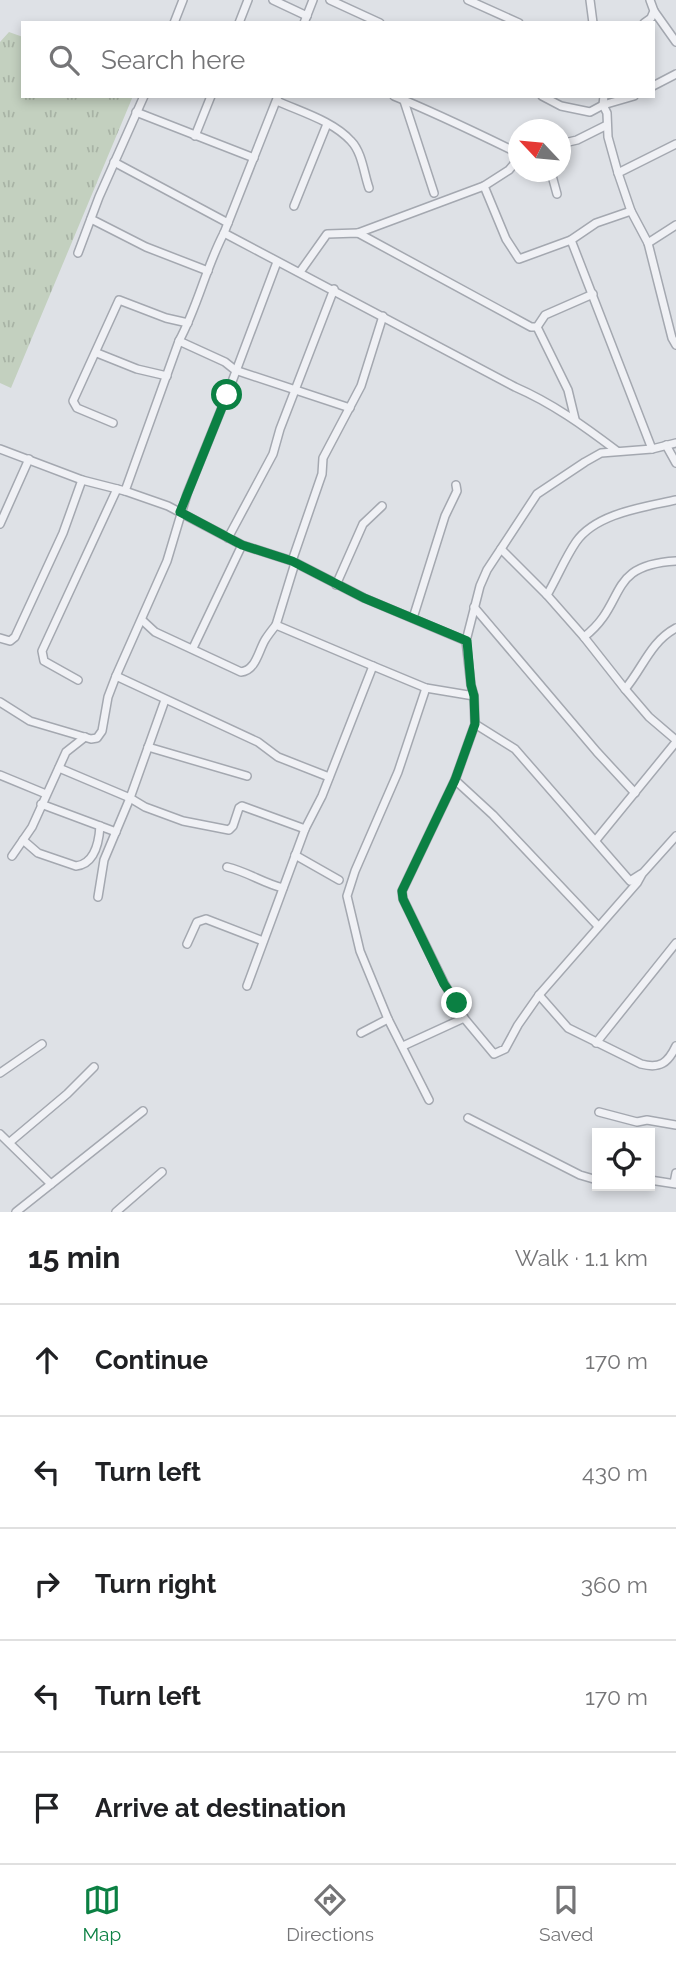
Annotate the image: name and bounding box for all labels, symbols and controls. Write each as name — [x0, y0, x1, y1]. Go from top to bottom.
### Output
search box — [21, 21, 655, 98]
icon: search — [45, 41, 83, 79]
text: Search here — [101, 45, 245, 75]
north arrow — [508, 119, 571, 182]
route start — [211, 379, 242, 410]
route end — [441, 987, 472, 1018]
map controls — [592, 1128, 655, 1191]
button: locate — [592, 1128, 655, 1191]
text: 15 min — [28, 1240, 120, 1275]
text: Walk · 1.1 km — [515, 1244, 648, 1271]
icon: ahead — [28, 1341, 66, 1379]
text: Continue — [95, 1345, 208, 1375]
text: 170 m — [585, 1347, 648, 1374]
icon: left — [28, 1453, 66, 1491]
text: Turn left — [95, 1457, 201, 1487]
text: 430 m — [582, 1459, 648, 1486]
icon: right — [28, 1565, 66, 1603]
text: Turn right — [95, 1569, 216, 1599]
text: 360 m — [581, 1571, 648, 1598]
icon: left — [28, 1677, 66, 1715]
text: Turn left — [95, 1681, 201, 1711]
text: 170 m — [585, 1683, 648, 1710]
icon: arrive — [28, 1789, 66, 1827]
text: Arrive at destination — [95, 1793, 346, 1823]
tab: Map — [83, 1881, 121, 1945]
tab: Directions — [286, 1881, 374, 1945]
tab: Saved — [539, 1881, 593, 1945]

